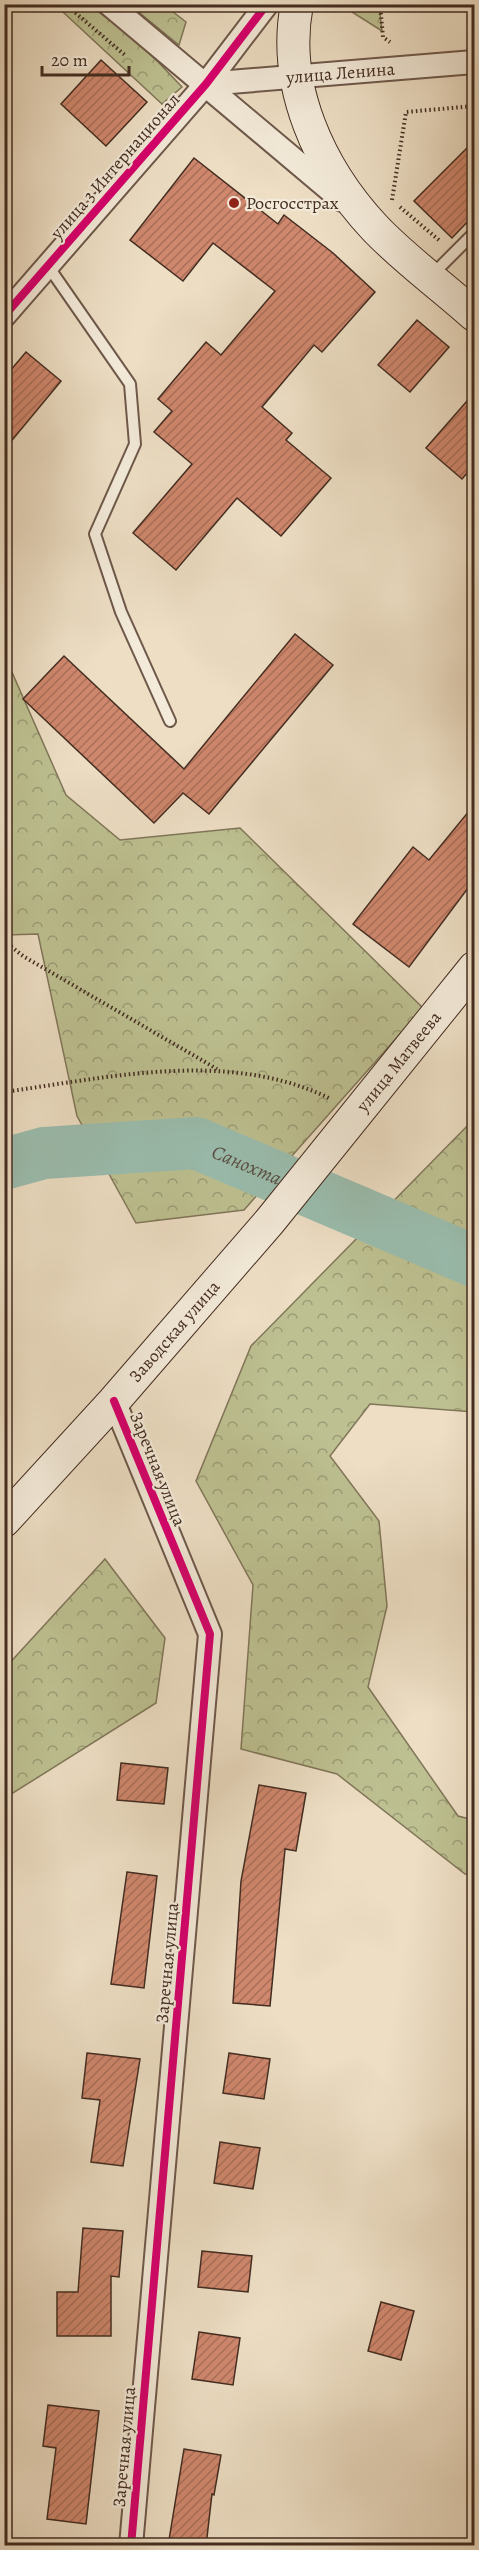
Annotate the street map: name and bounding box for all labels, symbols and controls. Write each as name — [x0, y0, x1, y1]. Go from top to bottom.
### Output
scale bar — [42, 39, 129, 77]
text: 20 m — [51, 48, 88, 72]
street label: улица Ленина — [284, 56, 397, 89]
street label: улица 3 Интернационал — [44, 88, 185, 245]
place label: Росгосстрах — [246, 191, 339, 215]
marker: Росгосстрах — [227, 196, 241, 210]
street label: улица Матвеева — [350, 1006, 447, 1118]
water label: Санохта — [208, 1138, 286, 1191]
street label: Заводская улица — [124, 1275, 226, 1387]
street label: Заречная улица — [124, 1408, 192, 1530]
street label: Заречная улица — [150, 1901, 184, 2024]
street label: Заречная улица — [107, 2385, 141, 2508]

